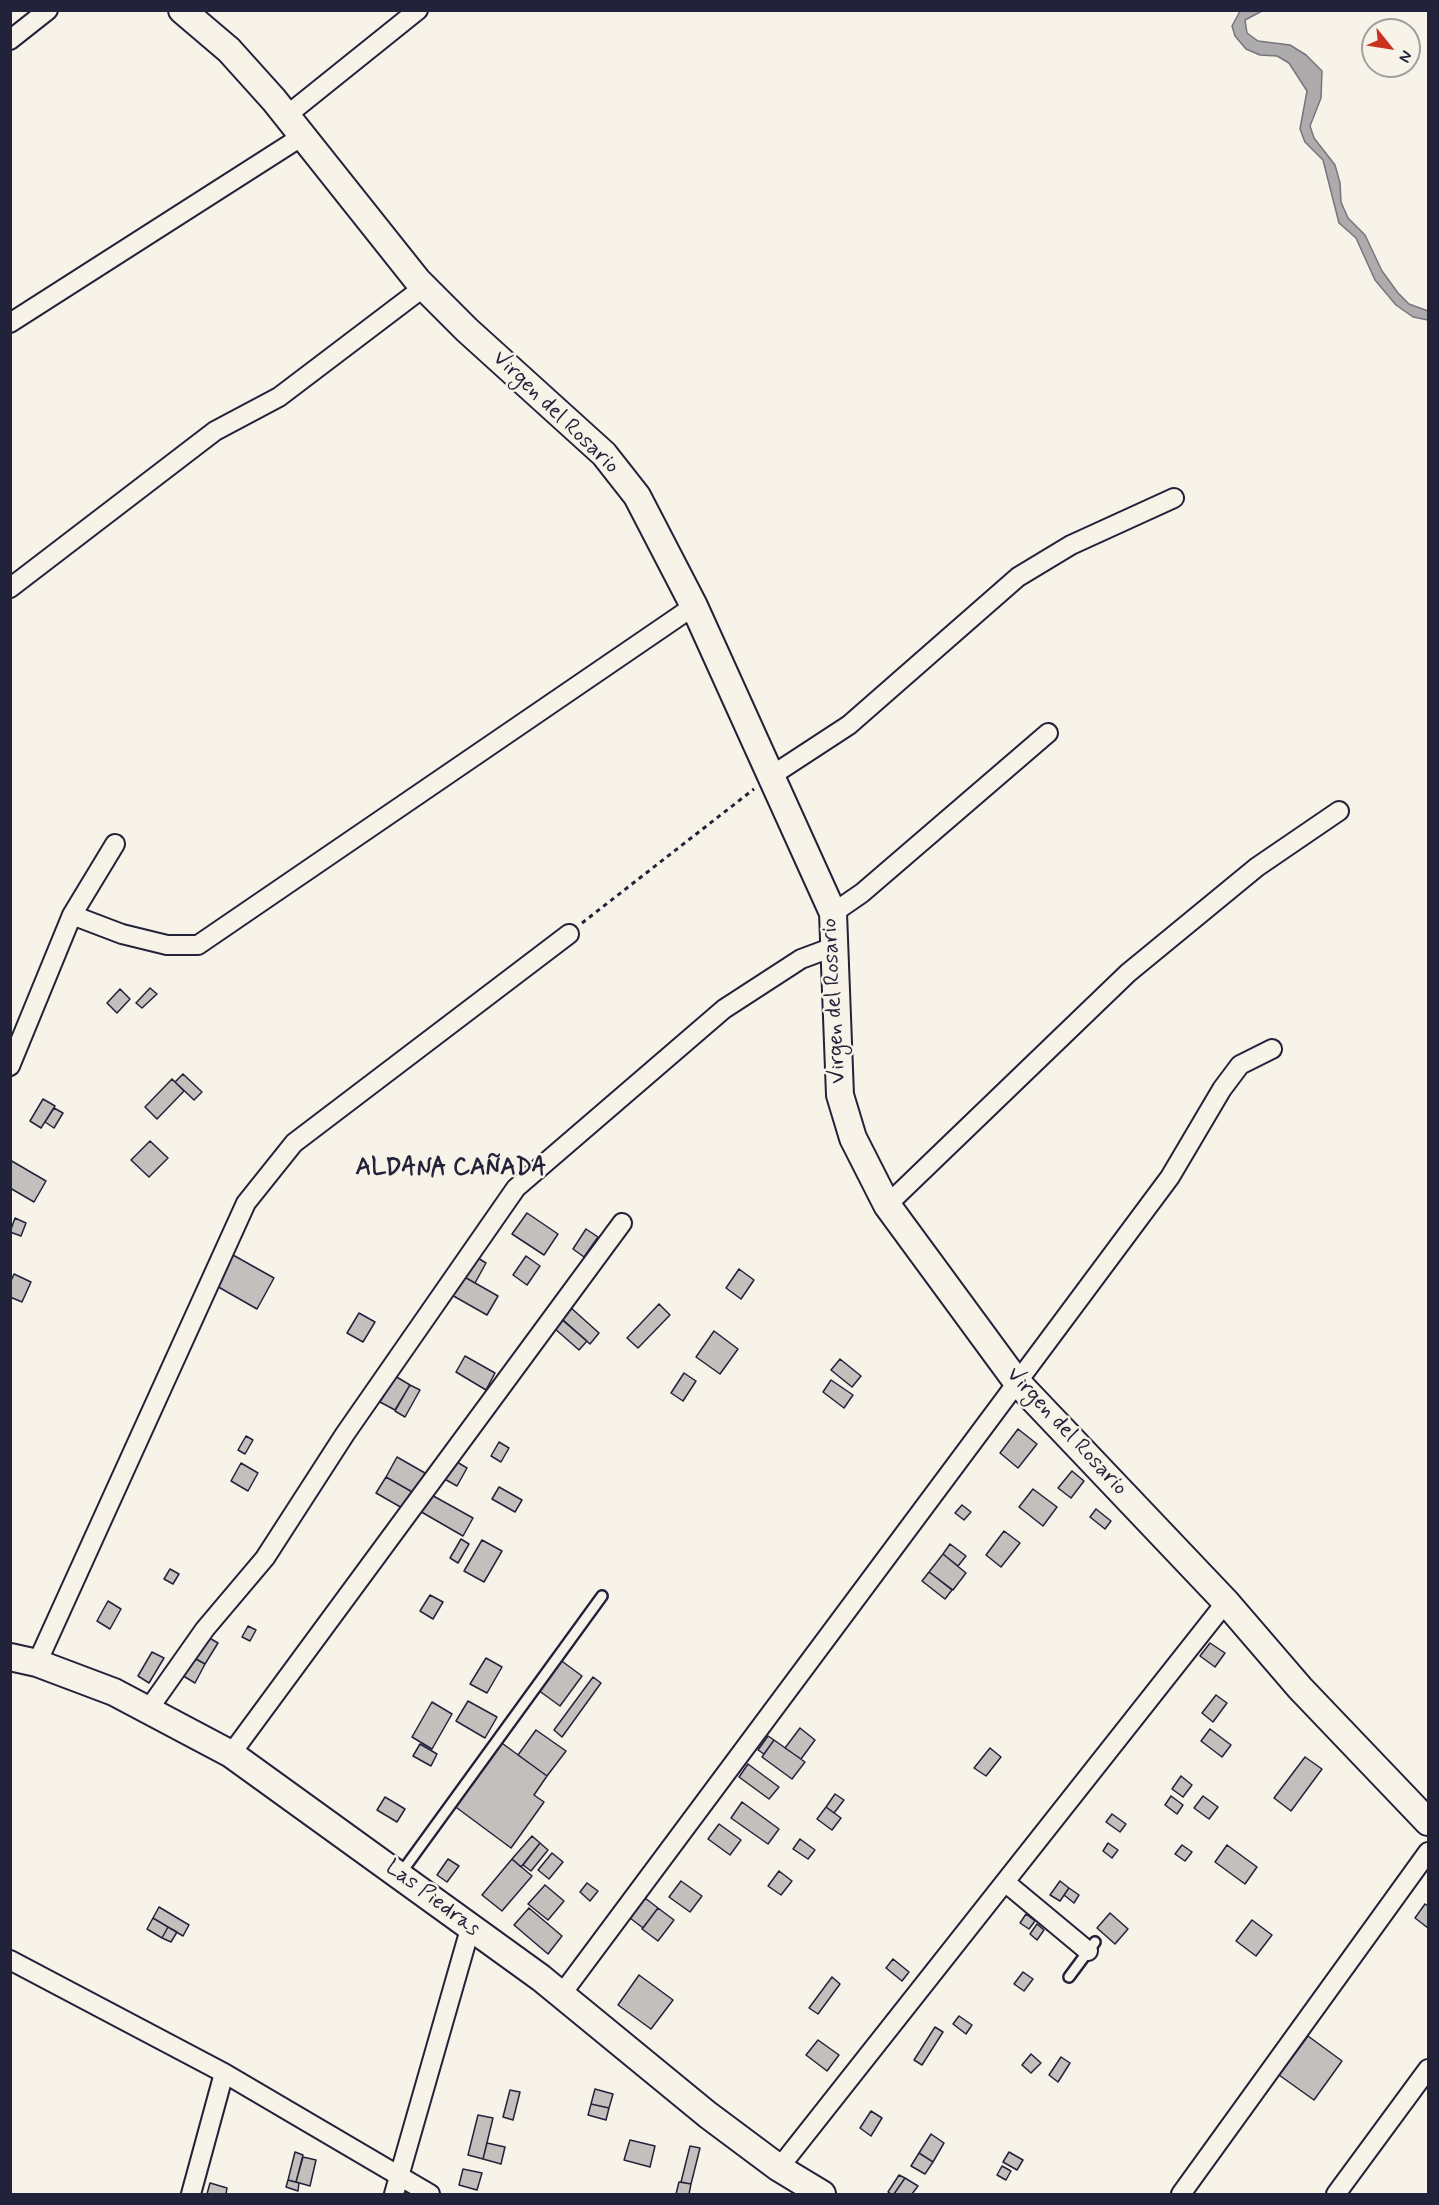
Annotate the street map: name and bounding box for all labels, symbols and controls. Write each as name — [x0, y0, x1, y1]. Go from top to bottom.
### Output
north arrow — [1361, 18, 1421, 78]
text: N — [1394, 46, 1417, 66]
street label: Virgen del Rosario — [486, 346, 624, 480]
street label: Virgen del Rosario — [817, 917, 853, 1085]
district label: ALDANA CAÑADA — [356, 1155, 546, 1183]
street label: Virgen del Rosario — [1000, 1362, 1132, 1502]
street label: Las Piedras — [380, 1855, 484, 1943]

